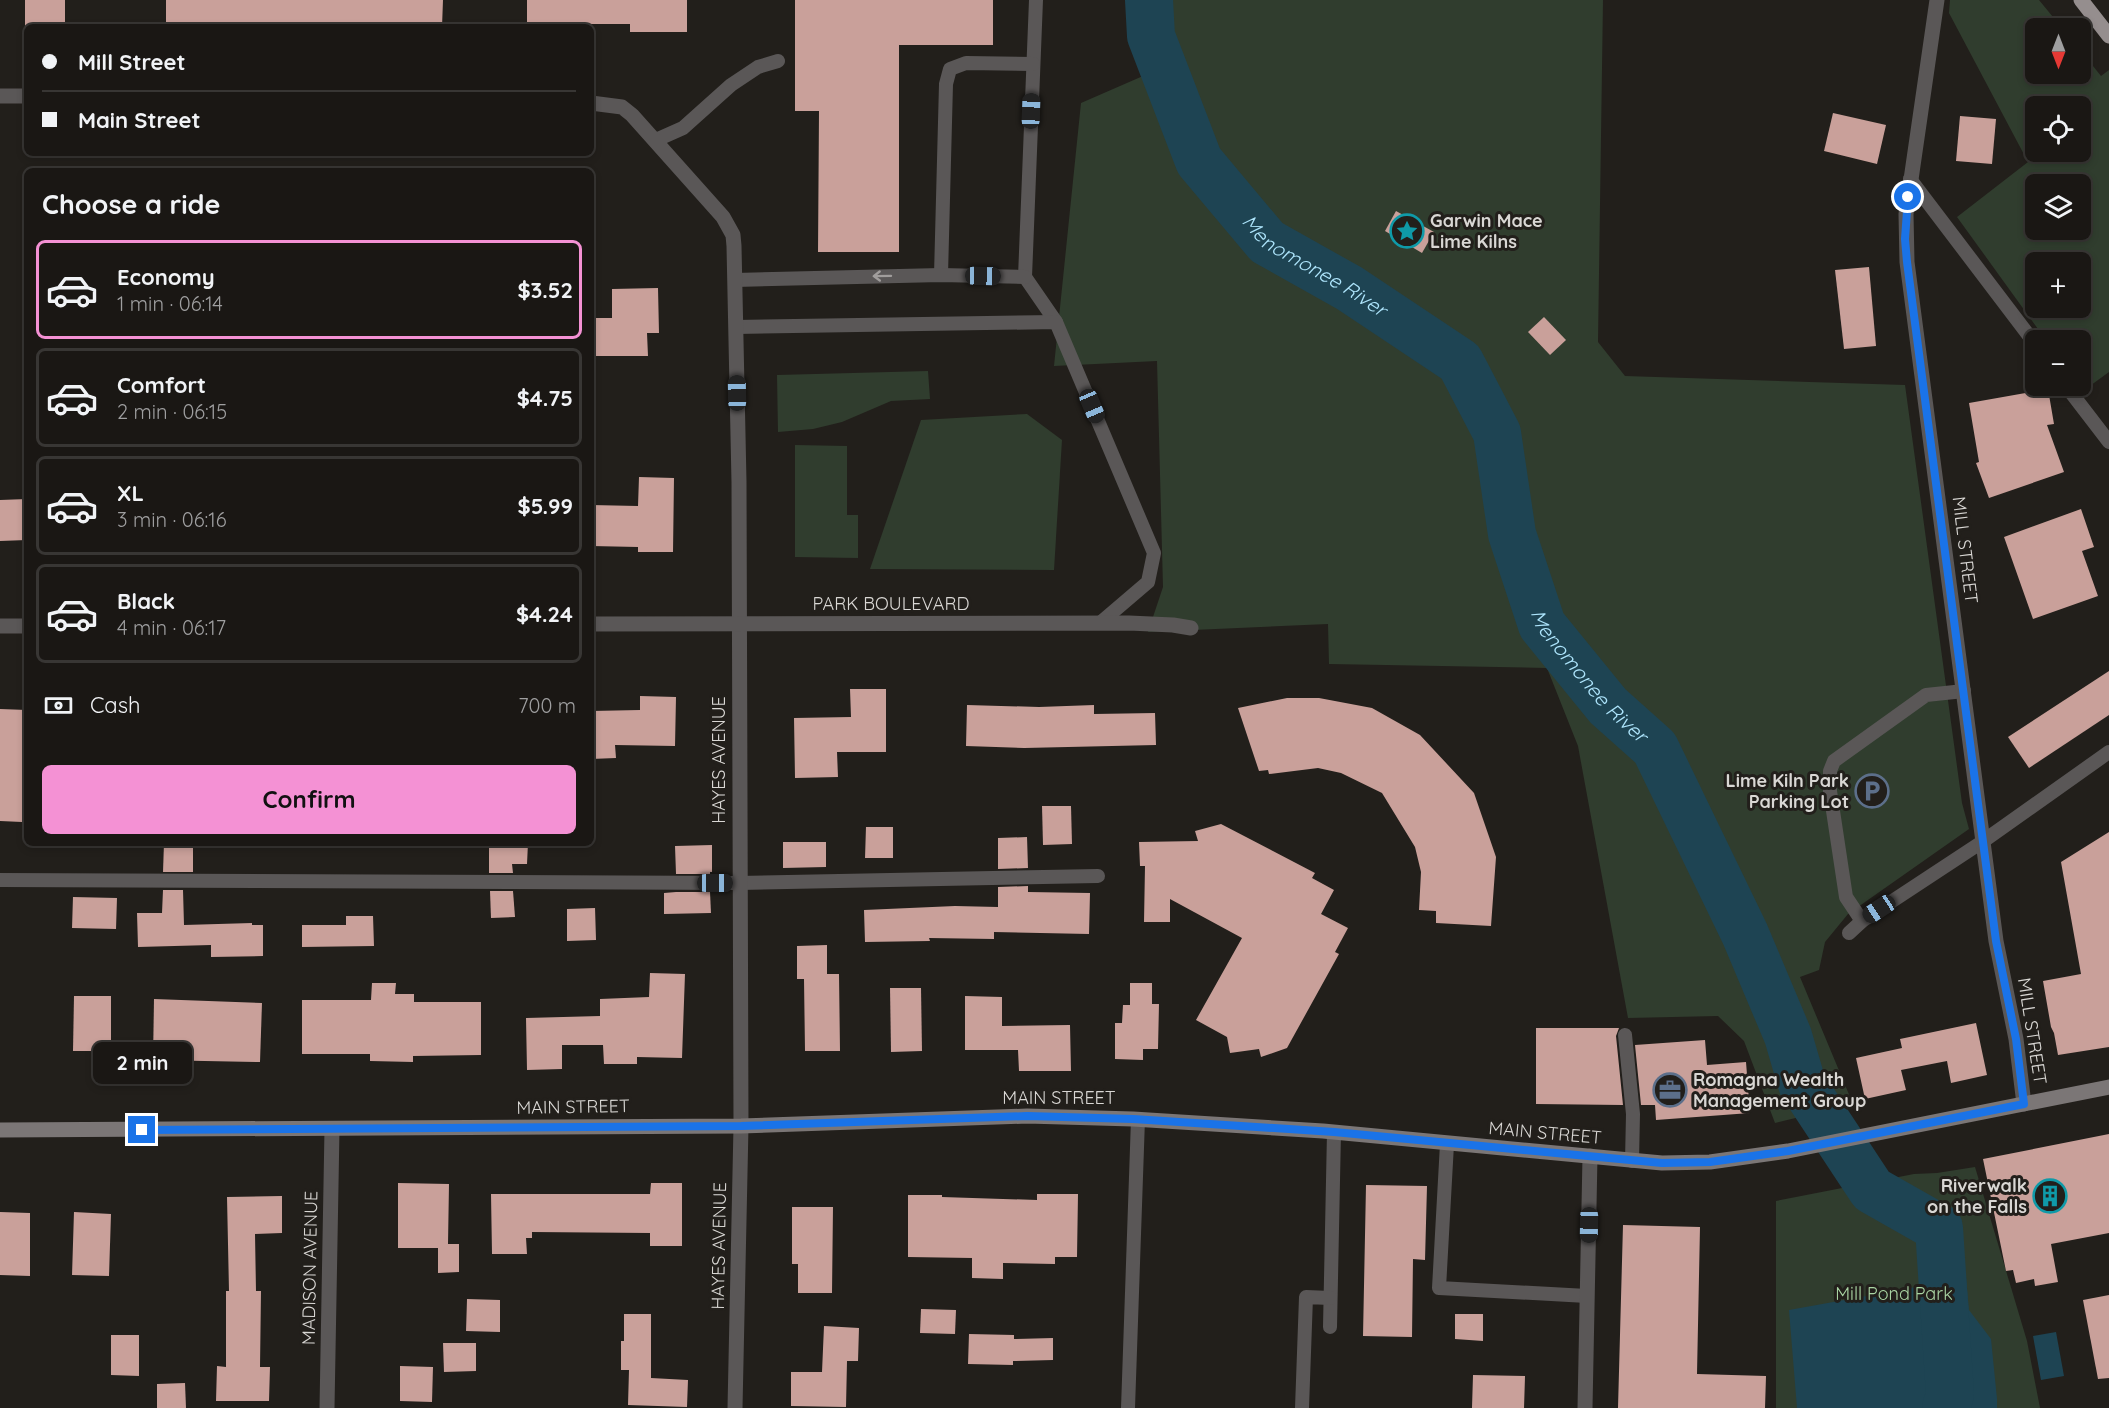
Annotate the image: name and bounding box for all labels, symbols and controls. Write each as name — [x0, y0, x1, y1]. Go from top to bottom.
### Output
north arrow — [2025, 18, 2091, 84]
map controls — [2025, 18, 2091, 396]
text: Mill Street — [78, 48, 185, 76]
car — [1021, 93, 1041, 129]
button: locate — [2025, 96, 2091, 162]
text: Main Street — [78, 106, 200, 134]
button: layers — [2025, 174, 2091, 240]
route start — [1894, 183, 1921, 210]
text: Choose a ride — [42, 187, 220, 221]
water label: Menomonee River — [1237, 209, 1394, 323]
place label: Garwin Mace Lime Kilns — [1430, 209, 1543, 253]
place icon: Garwin Mace Lime Kilns — [1389, 213, 1425, 249]
button: + — [2025, 252, 2091, 318]
icon: car — [45, 263, 99, 317]
text: Economy — [117, 263, 215, 291]
car — [965, 267, 1001, 285]
one-way arrow — [873, 271, 893, 282]
text: $3.52 — [517, 276, 573, 304]
text: 1 min · 06:14 — [117, 291, 223, 316]
button: − — [2025, 330, 2091, 396]
icon: car — [45, 371, 99, 425]
text: Comfort — [117, 371, 206, 399]
car — [728, 375, 746, 411]
text: $4.75 — [517, 384, 573, 412]
car — [1077, 386, 1107, 426]
text: 2 min · 06:15 — [117, 399, 227, 424]
icon: car — [45, 479, 99, 533]
text: XL — [117, 479, 144, 507]
text: $5.99 — [518, 492, 573, 520]
street label: MILL STREET — [1948, 495, 1983, 605]
text: 3 min · 06:16 — [117, 507, 226, 532]
icon: car — [45, 587, 99, 641]
text: Black — [117, 587, 175, 615]
street label: PARK BOULEVARD — [813, 592, 970, 615]
text: $4.24 — [516, 600, 573, 628]
water label: Menomonee River — [1526, 606, 1655, 749]
text: 4 min · 06:17 — [117, 615, 226, 640]
icon: cash — [42, 689, 75, 722]
text: Cash — [90, 691, 141, 719]
text: 700 m — [518, 693, 576, 718]
street label: HAYES AVENUE — [707, 696, 730, 824]
button: Confirm — [42, 765, 576, 834]
place label: Lime Kiln Park Parking Lot — [1726, 769, 1849, 813]
parking icon: Lime Kiln Park Parking Lot — [1854, 773, 1890, 809]
car — [697, 874, 733, 892]
car — [1859, 892, 1899, 926]
street label: MILL STREET — [2013, 976, 2052, 1086]
callout: 2 min — [92, 1043, 192, 1085]
text: 2 min — [116, 1050, 169, 1075]
place label: Romagna Wealth Management Group — [1693, 1068, 1866, 1112]
office icon: Romagna Wealth Management Group — [1652, 1072, 1688, 1108]
street label: MAIN STREET — [1002, 1086, 1116, 1109]
street label: MAIN STREET — [516, 1094, 630, 1119]
route end — [128, 1116, 155, 1143]
street label: MAIN STREET — [1488, 1116, 1603, 1149]
place label: Riverwalk on the Falls — [1927, 1174, 2027, 1218]
building icon: Riverwalk on the Falls — [2032, 1178, 2068, 1214]
street label: HAYES AVENUE — [706, 1182, 731, 1310]
street label: MADISON AVENUE — [297, 1191, 322, 1345]
car — [1580, 1207, 1598, 1243]
park label: Mill Pond Park — [1835, 1282, 1953, 1305]

